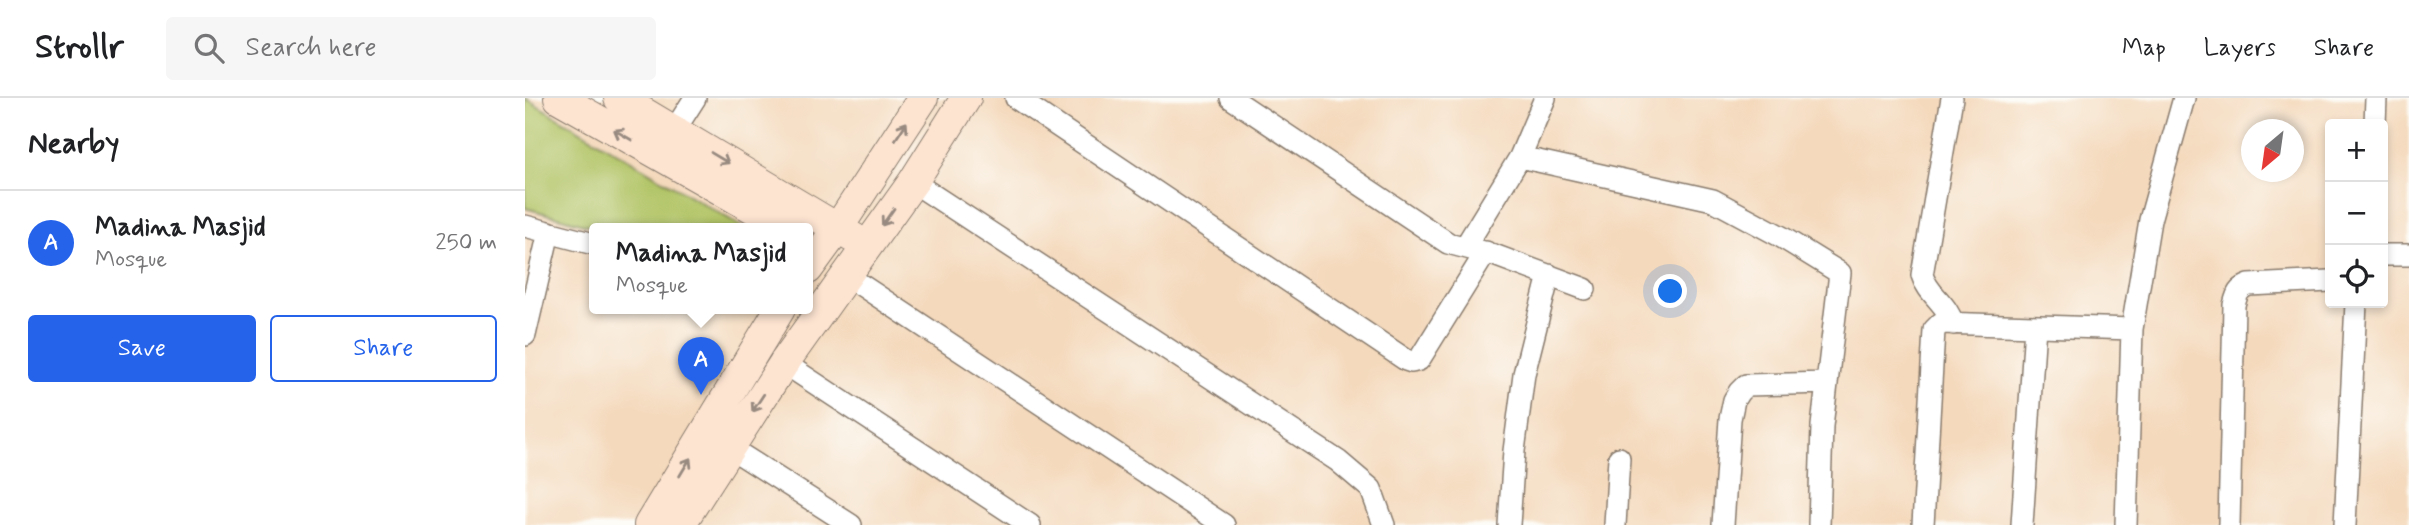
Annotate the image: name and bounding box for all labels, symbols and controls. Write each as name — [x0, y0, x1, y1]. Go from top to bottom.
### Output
search box — [166, 17, 656, 80]
text: Strollr — [35, 26, 124, 70]
icon: search — [190, 29, 228, 67]
text: Search here — [246, 31, 377, 65]
text: Map — [2122, 33, 2166, 64]
text: Layers — [2204, 33, 2276, 64]
text: Share — [2314, 33, 2374, 64]
north arrow — [2241, 119, 2304, 182]
map controls — [2325, 119, 2388, 308]
button: + — [2325, 119, 2388, 182]
one-way arrow — [894, 122, 908, 141]
text: Nearby — [28, 124, 119, 163]
one-way arrow — [614, 128, 634, 142]
one-way arrow — [709, 151, 729, 165]
button: − — [2325, 182, 2388, 245]
one-way arrow — [881, 207, 895, 226]
text: Madina Masjid — [95, 211, 266, 245]
popup — [589, 223, 813, 314]
text: A — [43, 228, 59, 258]
text: 250 m — [435, 228, 497, 258]
text: Madina Masjid — [616, 237, 786, 271]
text: Mosque — [95, 245, 167, 275]
button: locate — [2325, 245, 2388, 308]
text: Mosque — [616, 271, 688, 301]
your location — [1653, 274, 1687, 308]
button: Save — [28, 315, 256, 382]
button: Share — [270, 315, 497, 382]
pin: A — [678, 337, 724, 395]
one-way arrow — [750, 392, 764, 412]
one-way arrow — [678, 457, 692, 477]

